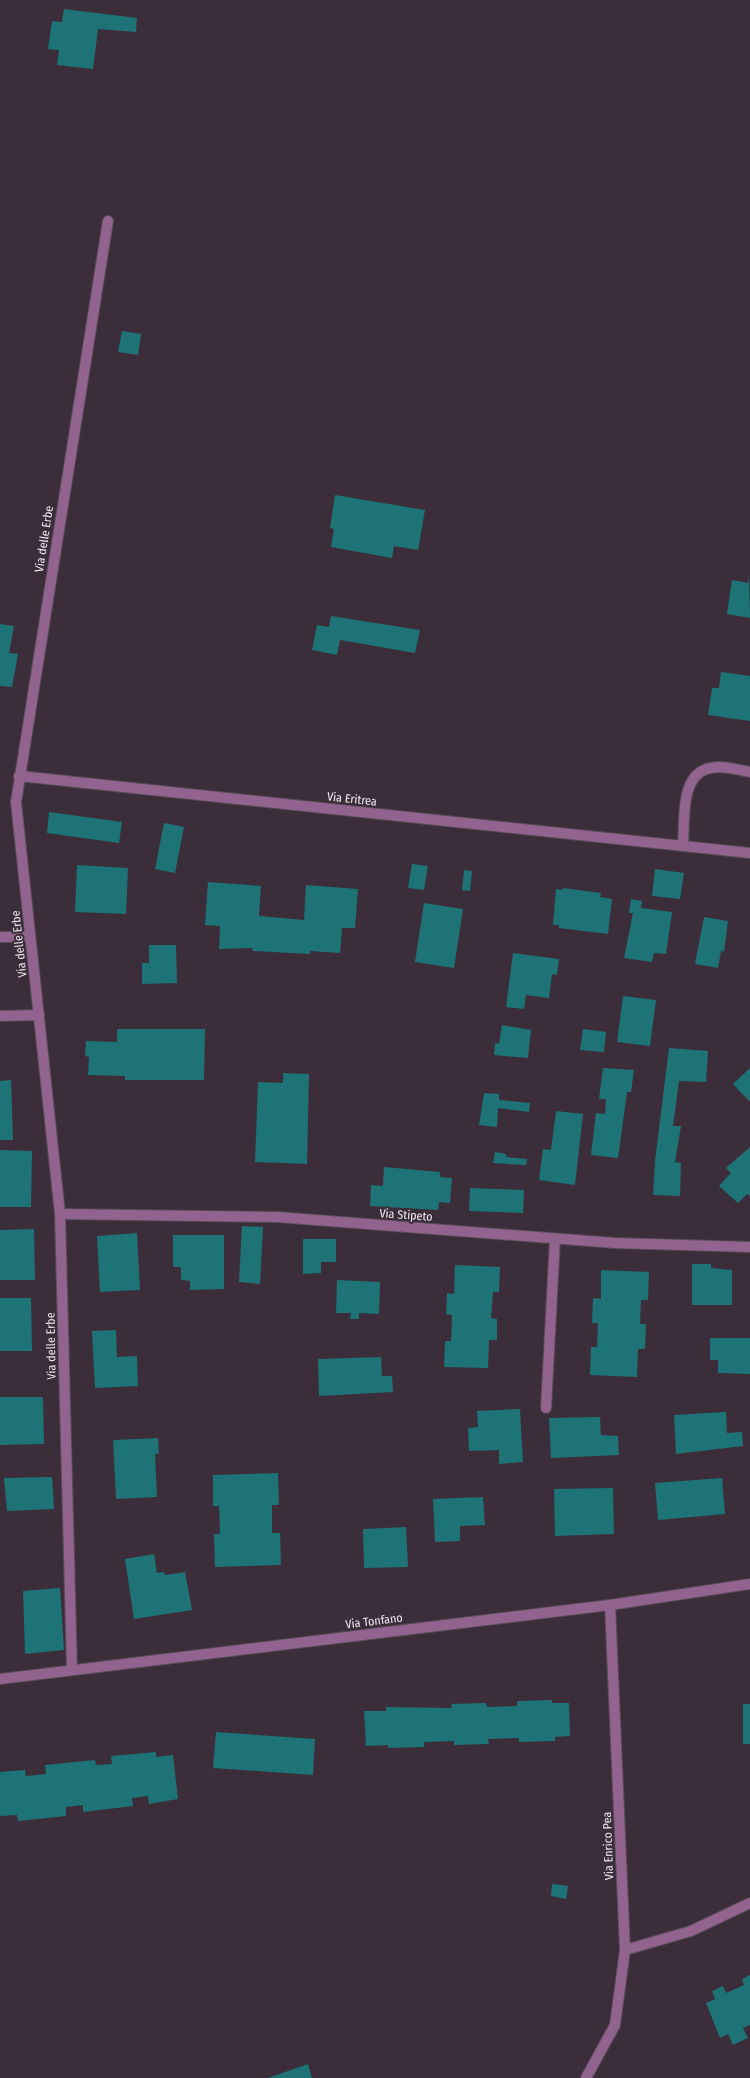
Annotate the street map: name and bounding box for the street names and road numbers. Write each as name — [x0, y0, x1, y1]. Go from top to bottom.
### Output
street label: Via delle Erbe — [32, 505, 56, 573]
street label: Via Eritrea — [326, 789, 378, 809]
street label: Via delle Erbe — [9, 910, 29, 978]
street label: Via Stipeto — [379, 1206, 433, 1224]
street label: Via delle Erbe — [43, 1312, 59, 1380]
street label: Via Tonfano — [345, 1611, 403, 1631]
street label: Via Enrico Pea — [600, 1811, 616, 1880]

